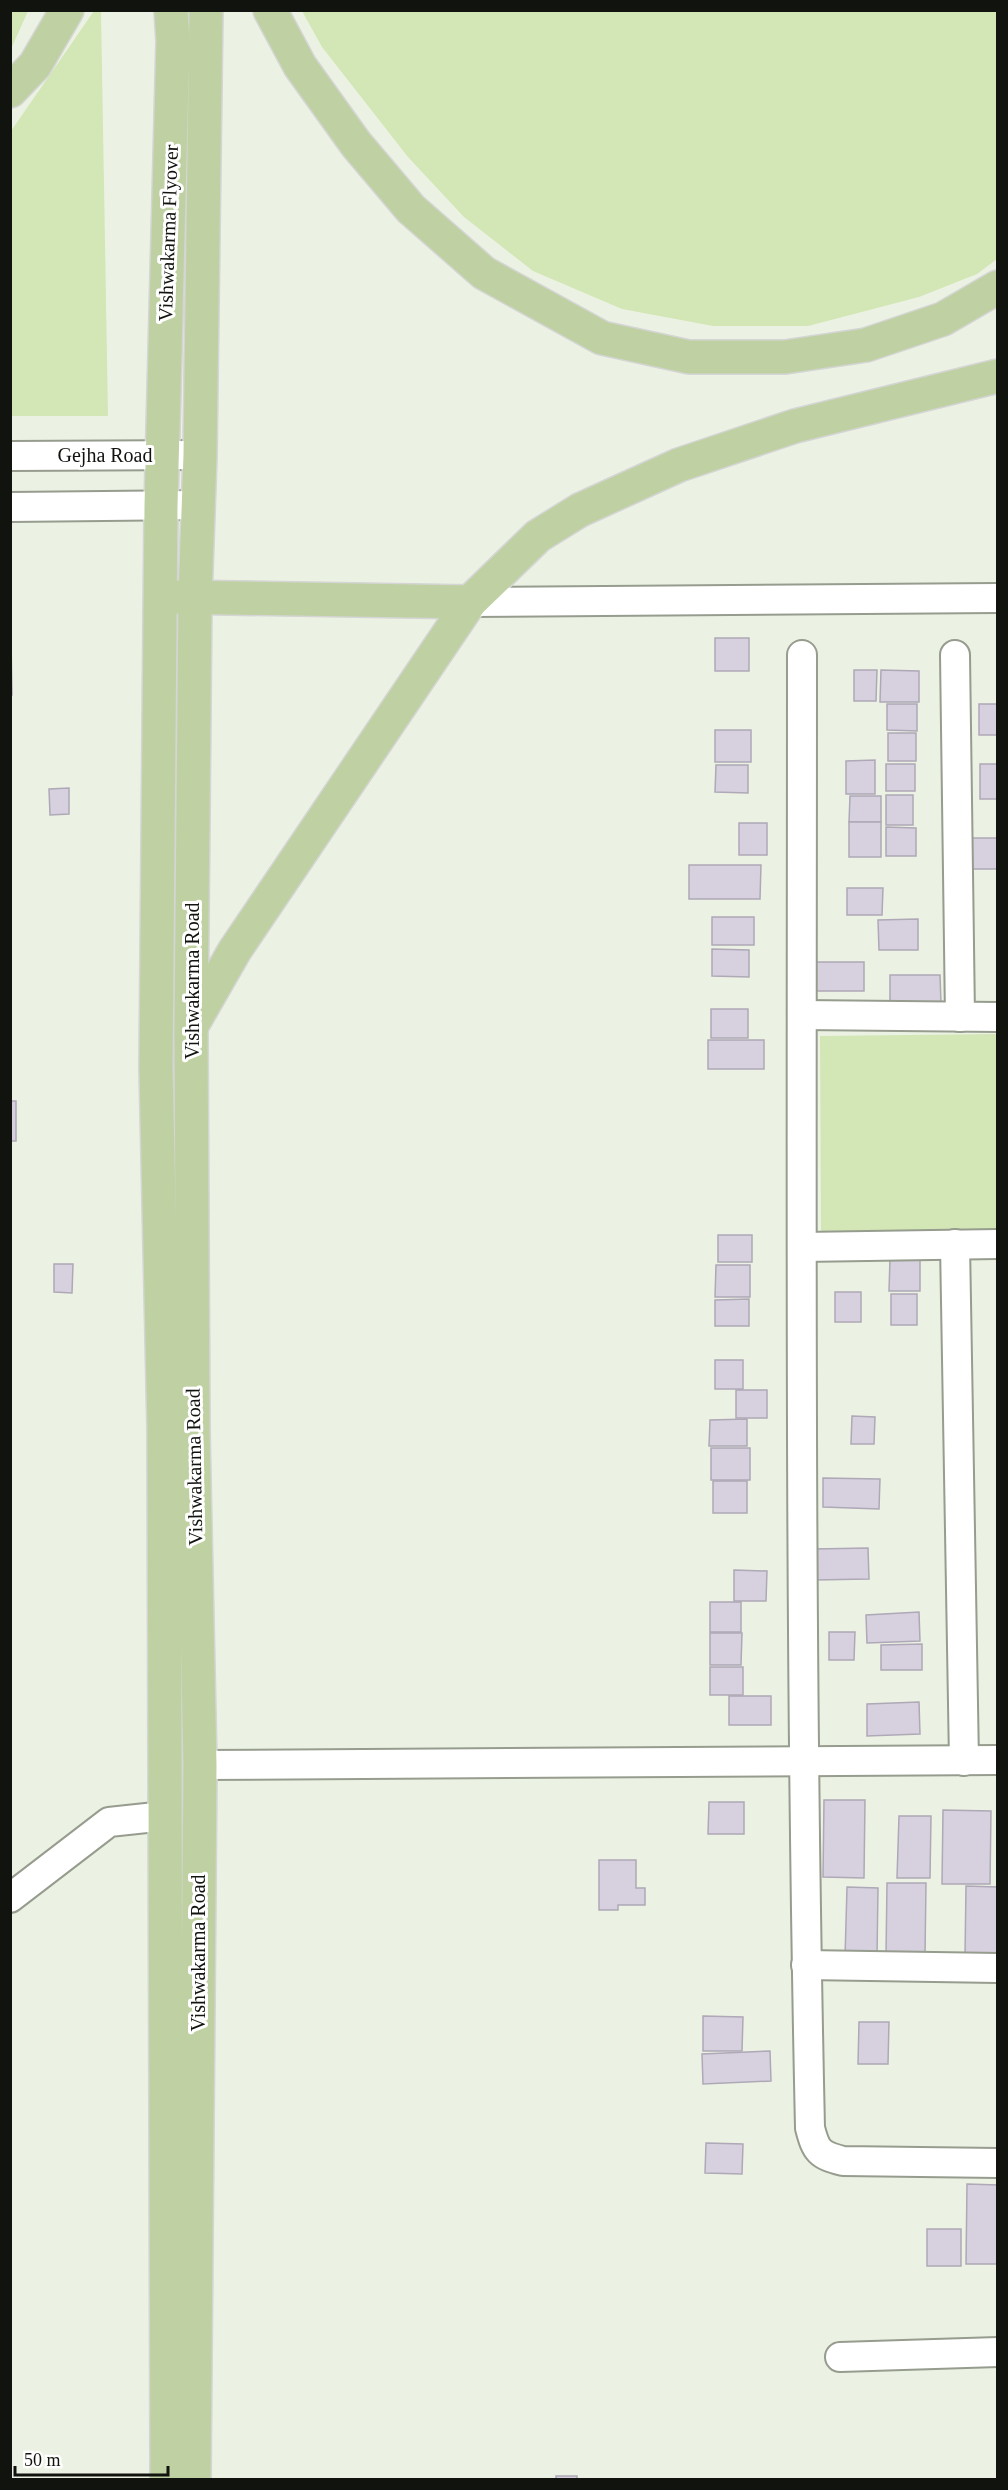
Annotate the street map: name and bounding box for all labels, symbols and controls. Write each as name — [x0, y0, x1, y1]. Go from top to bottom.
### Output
street label: Vishwakarma Flyover — [154, 144, 183, 322]
street label: Gejha Road — [58, 444, 152, 467]
street label: Vishwakarma Road — [181, 902, 203, 1060]
street label: Vishwakarma Road — [182, 1388, 206, 1546]
street label: Vishwakarma Road — [187, 1874, 209, 2032]
scale bar — [15, 2439, 168, 2477]
text: 50 m — [24, 2450, 61, 2470]

